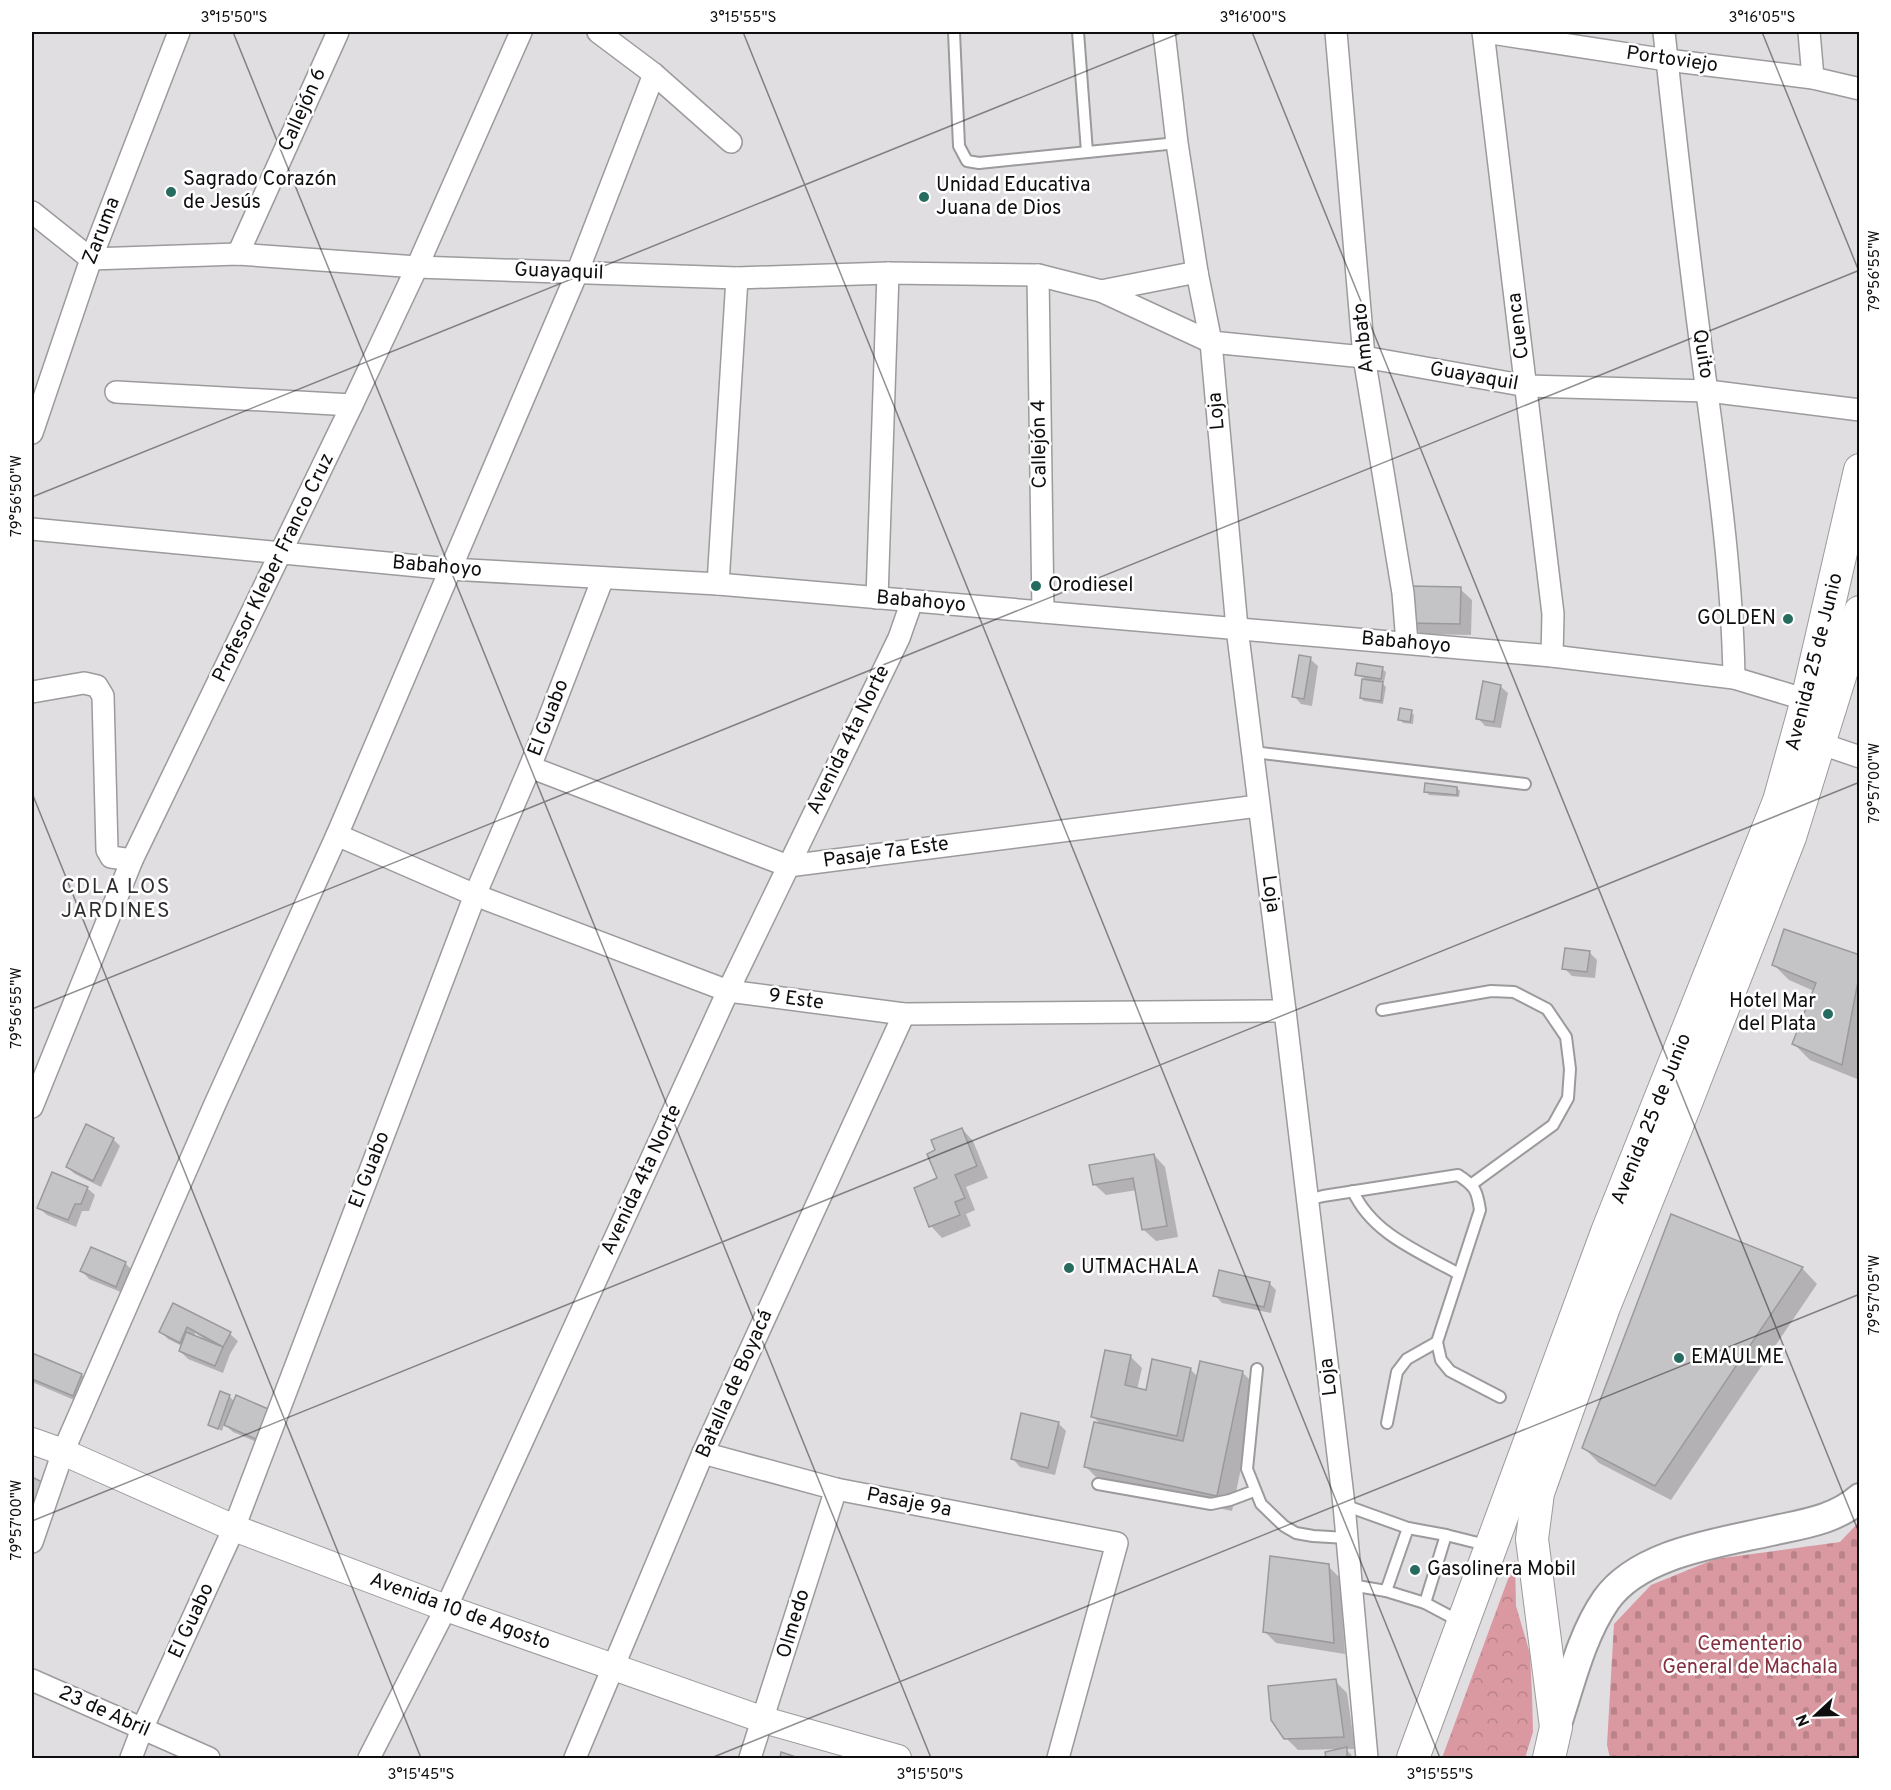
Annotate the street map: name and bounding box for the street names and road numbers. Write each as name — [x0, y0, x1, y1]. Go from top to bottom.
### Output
street label: Portoviejo — [1624, 41, 1720, 79]
street label: Callejón 6 — [273, 64, 333, 156]
street label: Zaruma — [77, 194, 127, 268]
street label: Guayaquil — [514, 257, 604, 287]
street label: Cuenca — [1502, 291, 1536, 361]
street label: Ambato — [1347, 301, 1381, 375]
street label: Quito — [1685, 328, 1719, 380]
street label: Guayaquil — [1428, 356, 1520, 398]
street label: Loja — [1202, 391, 1232, 431]
street label: Callejón 4 — [1026, 399, 1054, 489]
street label: Profesor Kleber Franco Cruz — [207, 449, 341, 687]
street label: Babahoyo — [391, 550, 483, 584]
street label: Avenida 25 de Junio — [1780, 570, 1850, 754]
street label: Babahoyo — [875, 585, 967, 619]
street label: Babahoyo — [1360, 626, 1452, 660]
street label: Avenida 4ta Norte — [802, 661, 896, 819]
street label: El Guabo — [522, 676, 576, 760]
street label: Pasaje 7a Este — [821, 831, 951, 875]
street label: Loja — [1254, 873, 1286, 915]
street label: 9 Este — [767, 983, 825, 1017]
street label: Avenida 25 de Junio — [1606, 1030, 1698, 1208]
street label: Avenida 4ta Norte — [596, 1101, 688, 1259]
street label: El Guabo — [343, 1128, 397, 1212]
street label: Batalla de Boyacá — [691, 1306, 779, 1462]
street label: Loja — [1314, 1357, 1344, 1397]
street label: Pasaje 9a — [864, 1482, 954, 1524]
street label: Avenida 10 de Agosto — [366, 1567, 554, 1657]
street label: El Guabo — [163, 1579, 221, 1663]
street label: Olmedo — [771, 1586, 817, 1662]
street label: 23 de Abril — [54, 1680, 154, 1744]

